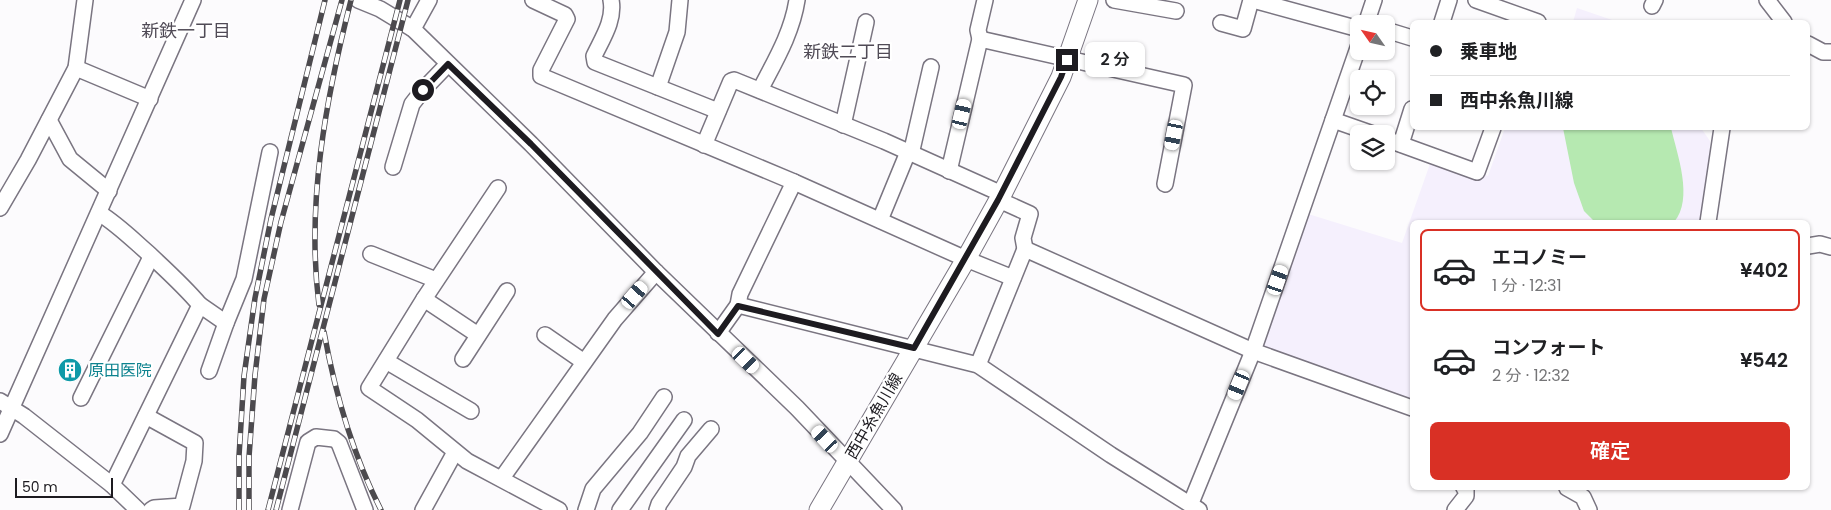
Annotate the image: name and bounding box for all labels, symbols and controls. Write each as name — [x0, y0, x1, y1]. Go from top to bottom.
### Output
north arrow — [1350, 15, 1395, 60]
map controls — [1350, 15, 1395, 170]
district label: 新鉄一丁目 — [141, 18, 231, 43]
text: 乗車地 — [1460, 38, 1517, 65]
district label: 新鉄二丁目 — [803, 39, 893, 64]
callout: 2 分 — [1084, 42, 1144, 78]
text: 2 分 — [1101, 48, 1130, 71]
route end — [1056, 49, 1078, 71]
button: locate — [1350, 70, 1395, 115]
route start — [412, 79, 434, 101]
text: 西中糸魚川線 — [1460, 87, 1574, 114]
car — [951, 98, 972, 130]
car — [1163, 119, 1184, 151]
button: layers — [1350, 125, 1395, 170]
text: エコノミー — [1492, 244, 1587, 271]
icon: car — [1432, 248, 1477, 293]
text: ¥402 — [1740, 257, 1788, 284]
car — [1266, 263, 1289, 297]
text: 1 分 · 12:31 — [1492, 274, 1562, 297]
car — [619, 279, 650, 311]
text: コンフォート — [1492, 334, 1605, 361]
icon: car — [1432, 338, 1477, 383]
car — [729, 344, 762, 376]
text: ¥542 — [1740, 347, 1788, 374]
building icon: 原田医院 — [57, 357, 83, 383]
place label: 原田医院 — [88, 359, 152, 382]
text: 2 分 · 12:32 — [1492, 364, 1570, 387]
car — [1226, 368, 1251, 402]
street label: 西中糸魚川線 — [840, 369, 908, 463]
button: 確定 — [1430, 422, 1790, 480]
car — [809, 423, 840, 455]
scale bar — [15, 475, 112, 498]
text: 50 m — [22, 477, 58, 497]

